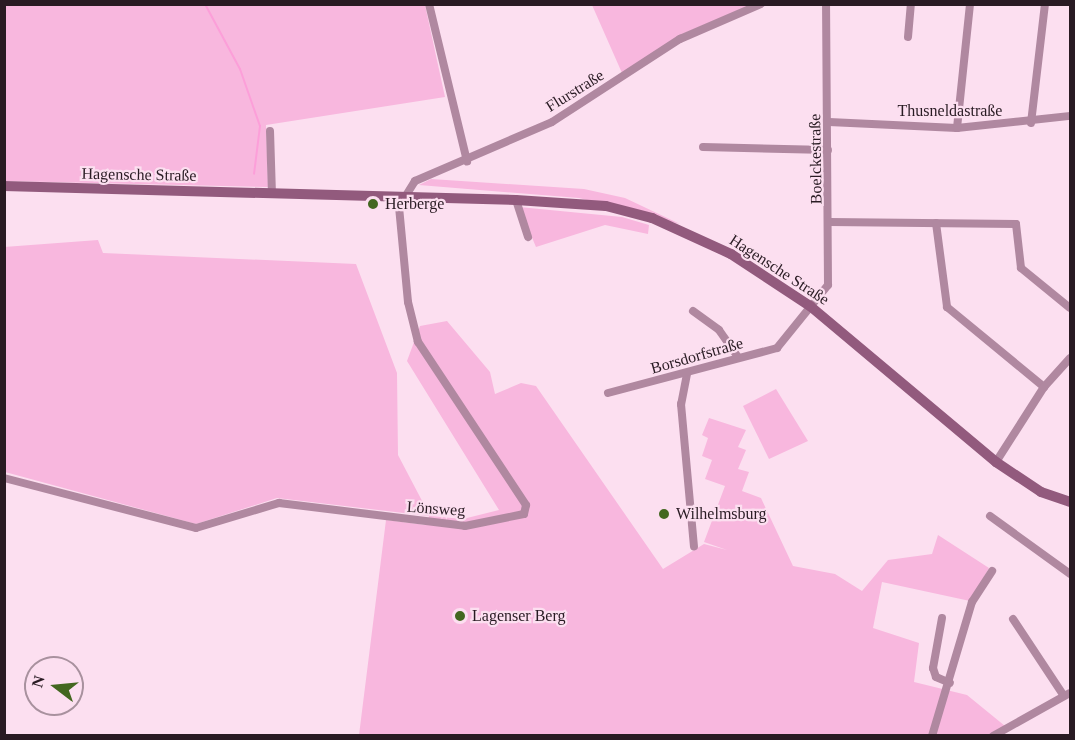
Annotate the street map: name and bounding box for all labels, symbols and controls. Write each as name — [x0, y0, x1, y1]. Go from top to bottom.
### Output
street label: Flurstraße — [542, 66, 608, 116]
street label: Thusneldastraße — [898, 101, 1002, 121]
street label: Boelckestraße — [806, 114, 826, 204]
street label: Hagensche Straße — [81, 164, 197, 186]
place label: Herberge — [385, 194, 444, 214]
marker: Herberge — [366, 197, 380, 211]
street label: Hagensche Straße — [726, 231, 832, 309]
street label: Borsdorfstraße — [649, 334, 745, 378]
street label: Lönsweg — [406, 497, 466, 521]
place label: Wilhelmsburg — [676, 504, 767, 524]
marker: Wilhelmsburg — [657, 507, 671, 521]
place label: Lagenser Berg — [472, 606, 565, 626]
marker: Lagenser Berg — [453, 609, 467, 623]
north arrow — [24, 656, 84, 716]
text: N — [28, 674, 48, 689]

